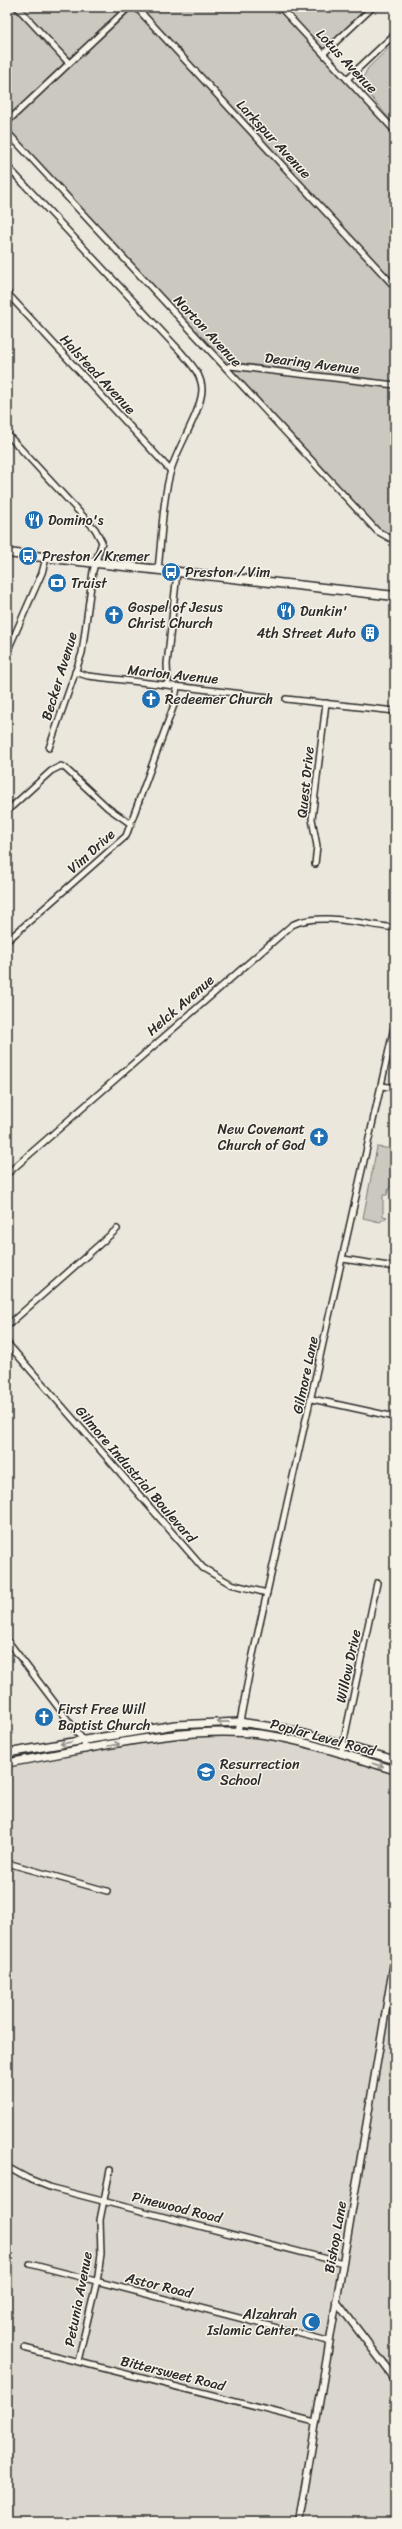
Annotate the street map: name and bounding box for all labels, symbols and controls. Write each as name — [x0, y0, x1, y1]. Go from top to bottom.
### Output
street label: Lotus Avenue — [310, 23, 384, 100]
street label: Larkspur Avenue — [230, 94, 317, 185]
street label: Norton Avenue — [167, 289, 248, 373]
street label: Halstead Avenue — [53, 328, 142, 421]
street label: Dearing Avenue — [263, 345, 361, 382]
place label: Domino's — [48, 508, 104, 533]
restaurant icon: Domino's — [23, 509, 45, 531]
place label: Preston / Kremer — [42, 544, 151, 569]
bus stop icon: Preston / Kremer — [17, 545, 39, 567]
place label: Preston / Vim — [185, 560, 271, 585]
bus stop icon: Preston / Vim — [160, 561, 182, 583]
place label: Truist — [71, 571, 108, 596]
bank icon: Truist — [46, 572, 68, 594]
place label: Gospel of Jesus Christ Church — [128, 595, 223, 636]
place label: Dunkin' — [300, 599, 348, 624]
restaurant icon: Dunkin' — [275, 600, 297, 622]
church icon: Gospel of Jesus Christ Church — [103, 604, 125, 626]
place label: 4th Street Auto — [256, 621, 356, 646]
building icon: 4th Street Auto — [359, 622, 381, 644]
street label: Becker Avenue — [34, 629, 85, 724]
street label: Marion Avenue — [126, 657, 220, 692]
place label: Redeemer Church — [165, 687, 273, 712]
church icon: Redeemer Church — [140, 688, 162, 710]
street label: Quest Drive — [289, 745, 322, 819]
street label: Vim Drive — [61, 823, 121, 880]
street label: Helck Avenue — [140, 968, 220, 1042]
place label: New Covenant Church of God — [217, 1117, 307, 1158]
church icon: New Covenant Church of God — [308, 1126, 330, 1148]
street label: Gilmore Lane — [285, 1334, 326, 1416]
street label: Gilmore Industrial Boulevard — [69, 1400, 204, 1550]
street label: Willow Drive — [328, 1627, 368, 1705]
place label: First Free Will Baptist Church — [58, 1697, 150, 1738]
church icon: First Free Will Baptist Church — [33, 1706, 55, 1728]
street label: Poplar Level Road — [267, 1711, 380, 1764]
one-way arrow — [217, 1719, 230, 1726]
one-way arrow — [60, 1739, 73, 1747]
one-way arrow — [108, 1741, 121, 1749]
place label: Resurrection School — [220, 1752, 300, 1793]
school or university icon: Resurrection School — [195, 1761, 217, 1783]
one-way arrow — [371, 1762, 384, 1769]
street label: Pinewood Road — [129, 2184, 226, 2231]
street label: Bishop Lane — [317, 2199, 354, 2275]
street label: Petunia Avenue — [57, 2249, 100, 2349]
street label: Astor Road — [122, 2265, 197, 2306]
place label: Alzahrah Islamic Center — [206, 2302, 298, 2343]
mosque icon: Alzahrah Islamic Center — [300, 2311, 322, 2333]
street label: Bittersweet Road — [118, 2348, 229, 2399]

